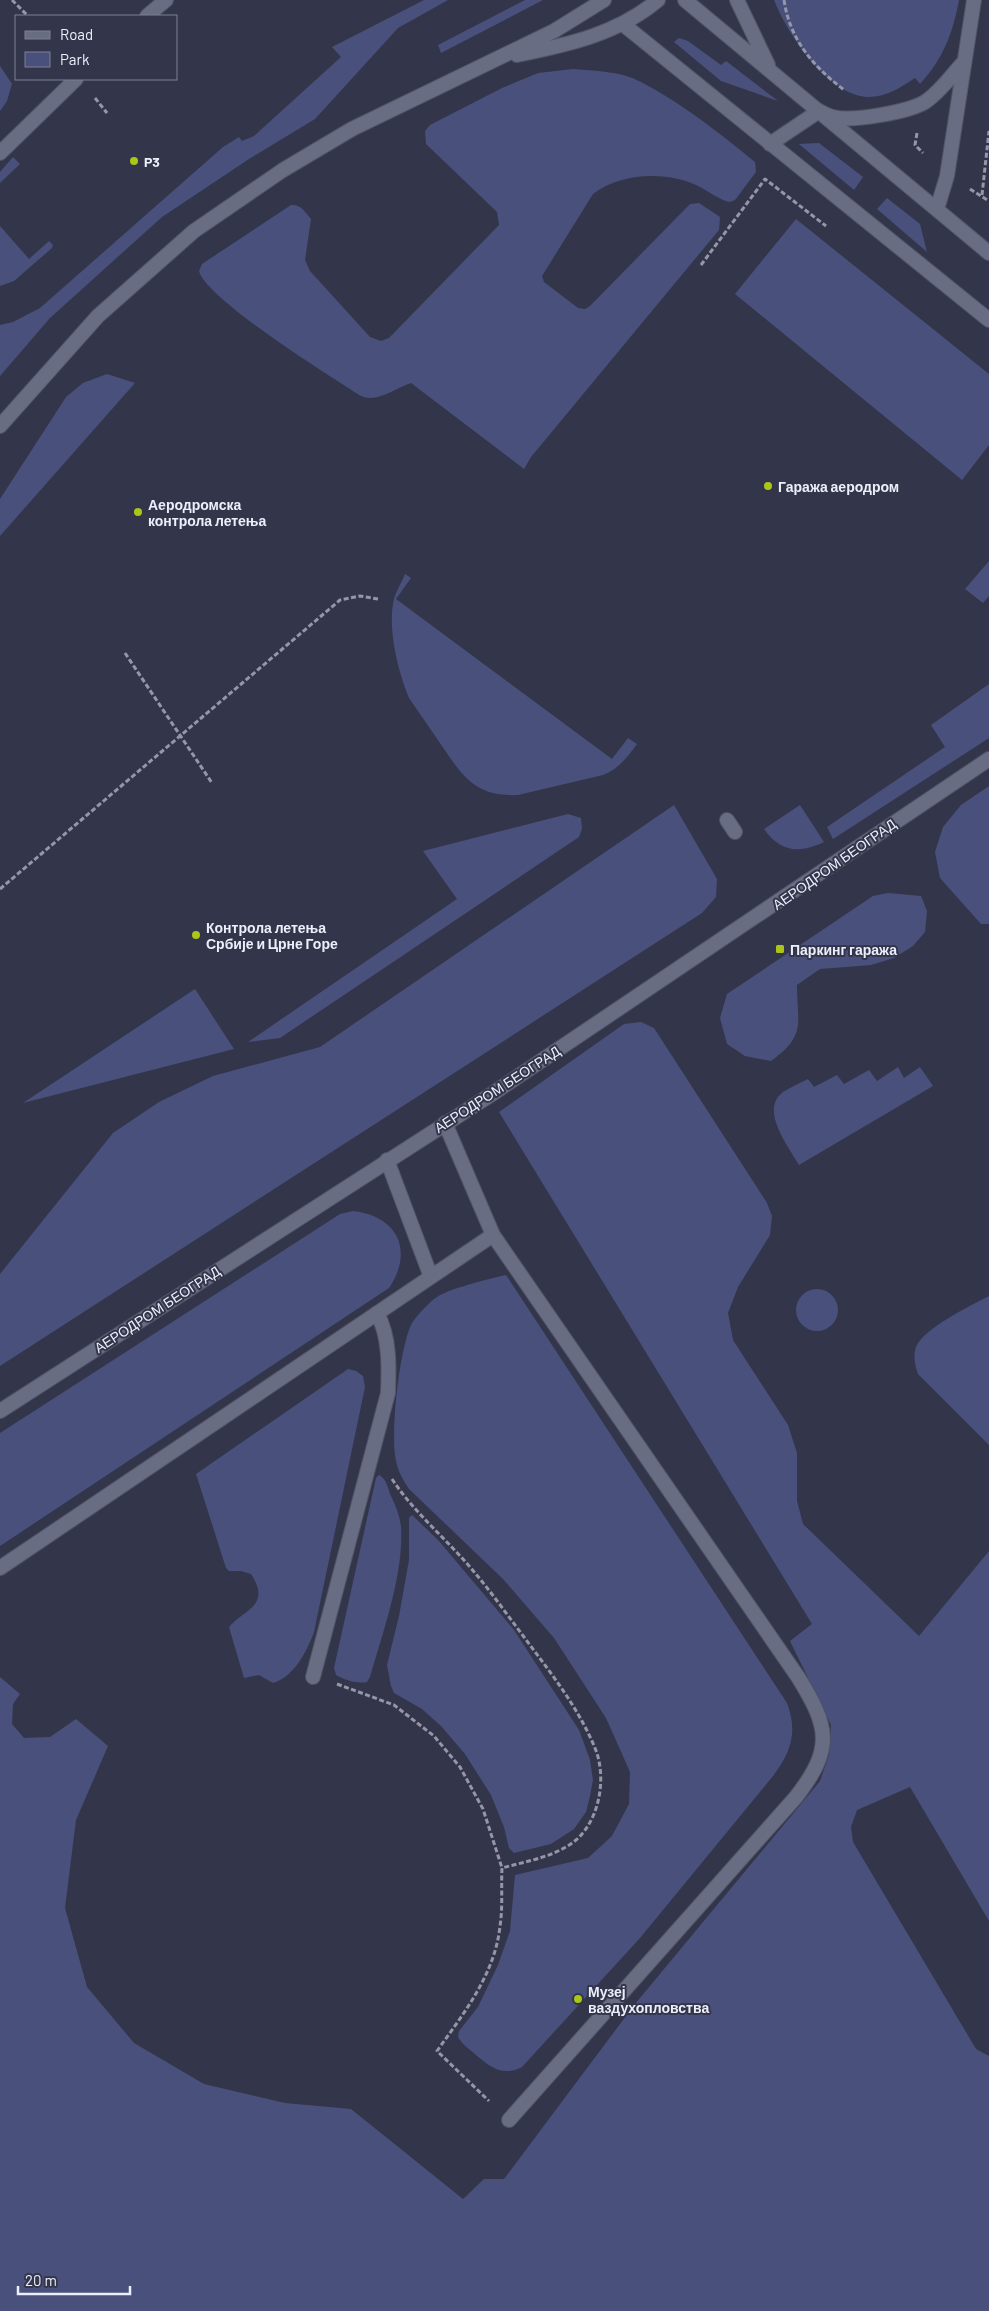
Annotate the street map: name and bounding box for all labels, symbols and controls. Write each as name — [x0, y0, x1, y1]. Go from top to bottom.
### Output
legend — [15, 15, 178, 80]
text: Road — [60, 25, 93, 43]
text: Park — [60, 50, 90, 68]
place label: P3 — [144, 153, 160, 170]
marker: P3 — [128, 155, 140, 167]
place label: Гаража аеродром — [778, 478, 899, 495]
marker: Гаража аеродром — [762, 480, 774, 492]
place label: Аеродромска контрола летења — [148, 496, 267, 529]
marker: Аеродромска контрола летења — [132, 506, 144, 518]
street label: АЕРОДРОМ БЕОГРАД — [769, 815, 899, 913]
place label: Контрола летења Србије и Црне Горе — [206, 919, 338, 952]
marker: Контрола летења Србије и Црне Горе — [190, 929, 202, 941]
place label: Паркинг гаража — [790, 941, 897, 958]
marker: Паркинг гаража — [774, 943, 786, 955]
street label: АЕРОДРОМ БЕОГРАД — [431, 1042, 564, 1136]
street label: АЕРОДРОМ БЕОГРАД — [91, 1262, 224, 1356]
place label: Музеј ваздухопловства — [588, 1983, 709, 2016]
marker: Музеј ваздухопловства — [572, 1993, 584, 2005]
scale bar — [18, 2264, 130, 2296]
text: 20 m — [25, 2271, 57, 2289]

